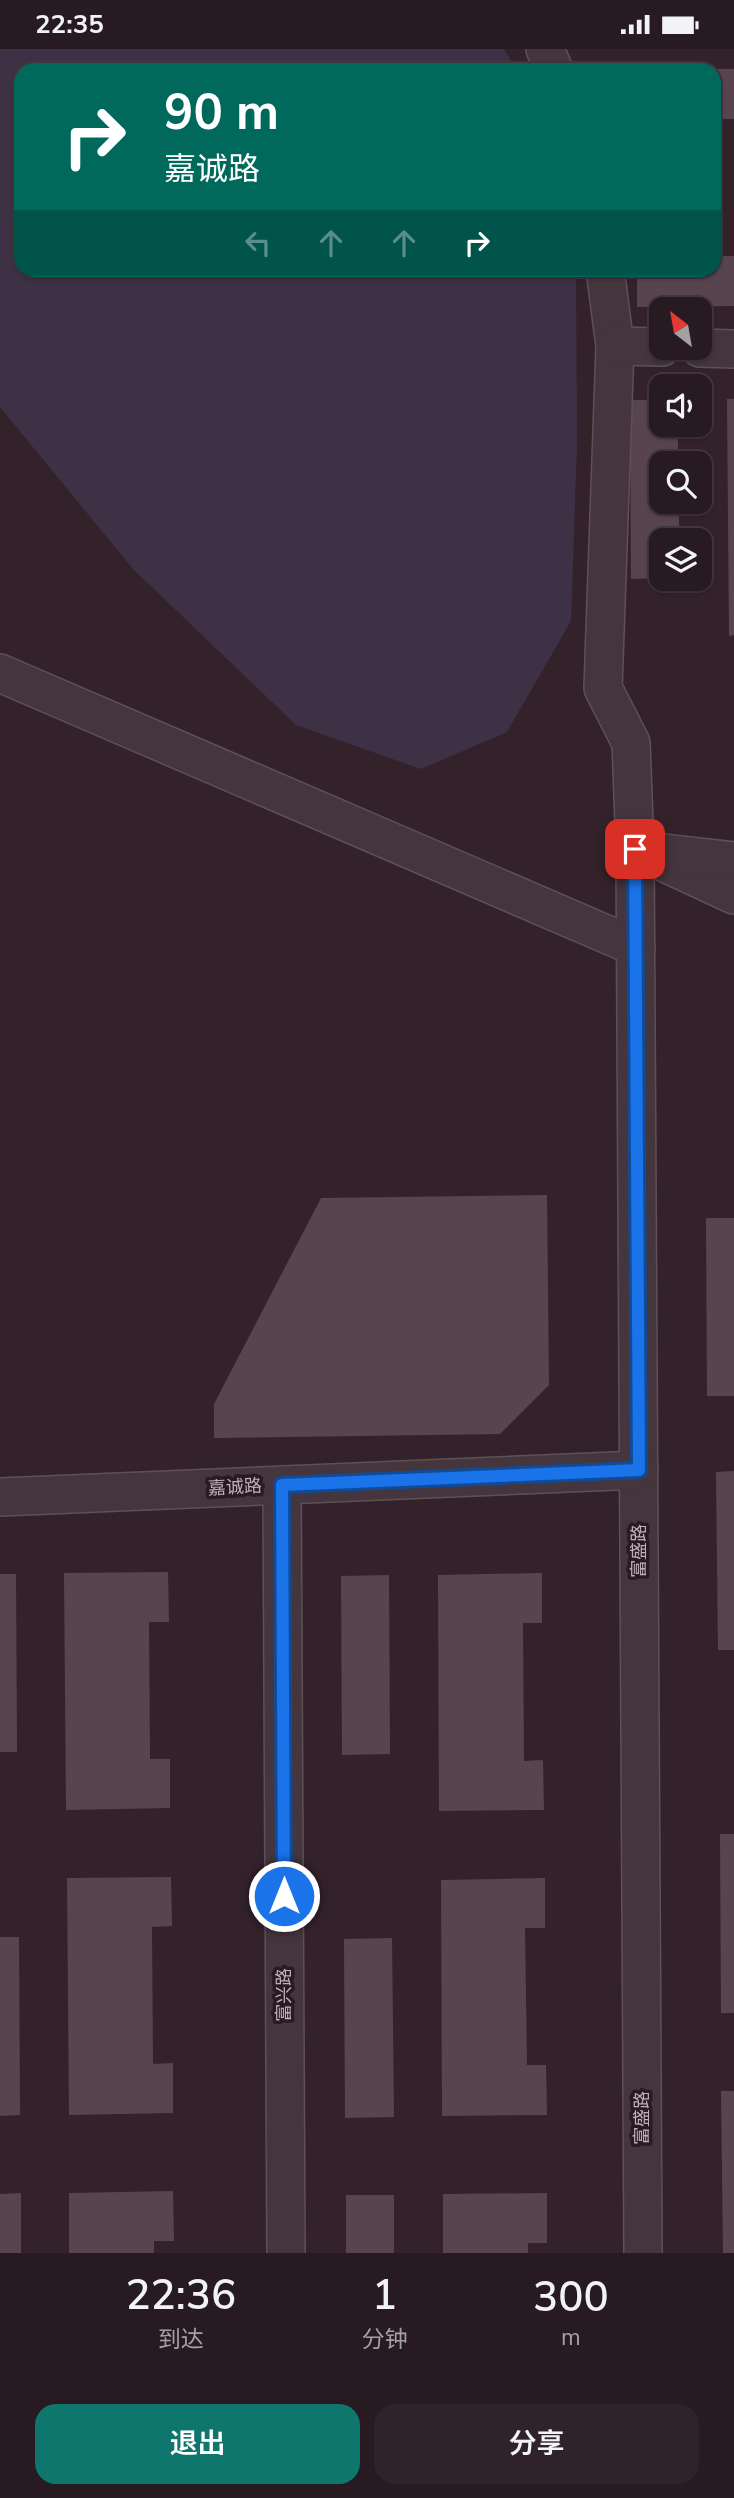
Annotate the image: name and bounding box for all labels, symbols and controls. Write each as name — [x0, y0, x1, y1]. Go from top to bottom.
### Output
text: 22:35 — [35, 7, 104, 42]
text: 90 m — [164, 79, 279, 146]
icon: right — [49, 91, 140, 182]
text: 嘉诚路 — [164, 148, 260, 191]
icon: left — [239, 224, 277, 262]
icon: ahead — [312, 224, 350, 262]
icon: ahead — [385, 224, 423, 262]
icon: right — [458, 224, 496, 262]
north arrow — [649, 297, 712, 361]
map controls — [649, 297, 712, 591]
button: sound — [649, 374, 712, 437]
button: search — [649, 451, 712, 514]
button: layers — [649, 528, 712, 591]
pin — [605, 819, 665, 879]
icon: arrive — [616, 830, 654, 868]
street label: 嘉诚路 — [207, 1474, 263, 1500]
street label: 富盛路 — [627, 1524, 651, 1578]
position arrow — [247, 1859, 321, 1933]
street label: 富兴路 — [272, 1968, 296, 2022]
street label: 富盛路 — [630, 2091, 654, 2145]
text: 22:36 — [125, 2267, 236, 2324]
text: 1 — [372, 2267, 397, 2324]
text: 300 — [533, 2269, 609, 2326]
text: m — [561, 2322, 581, 2353]
text: 到达 — [158, 2324, 204, 2355]
text: 分钟 — [362, 2324, 408, 2355]
button: 退出 — [35, 2404, 360, 2484]
button: 分享 — [374, 2404, 699, 2484]

